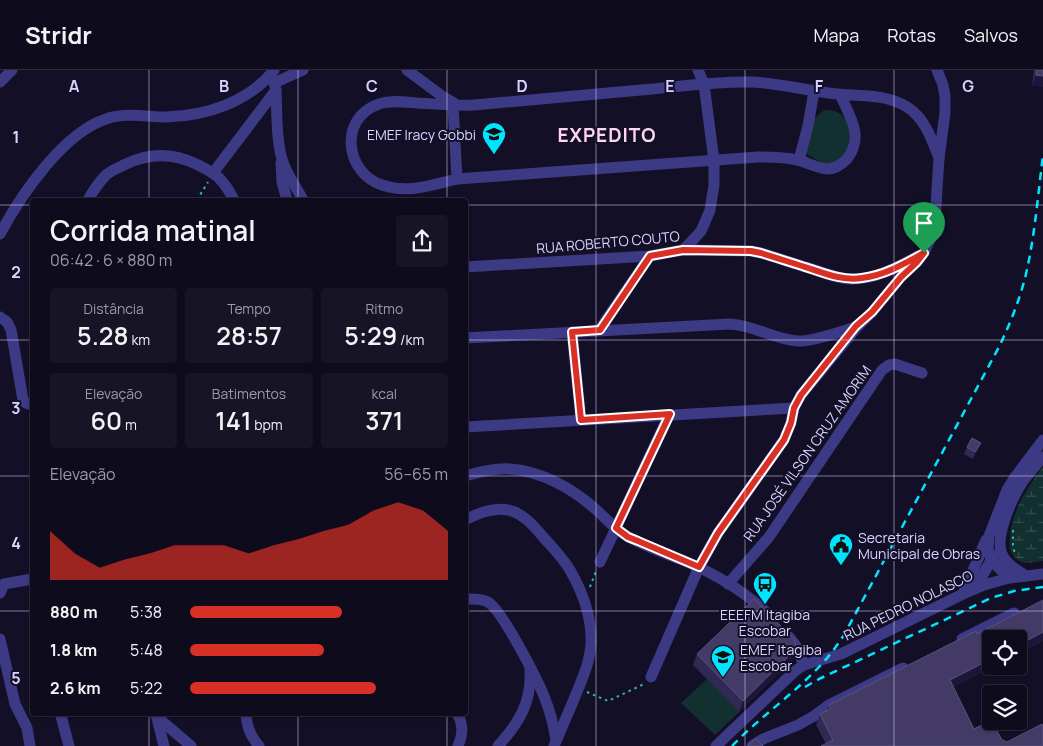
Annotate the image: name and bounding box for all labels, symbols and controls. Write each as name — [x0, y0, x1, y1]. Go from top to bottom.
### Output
text: Stridr — [25, 18, 92, 51]
text: Mapa — [813, 23, 859, 47]
text: Rotas — [887, 23, 936, 47]
text: Salvos — [964, 23, 1018, 47]
text: A — [69, 75, 80, 97]
text: B — [219, 75, 229, 97]
text: C — [366, 75, 378, 97]
text: D — [516, 75, 528, 97]
text: E — [665, 75, 675, 97]
text: F — [815, 75, 824, 97]
text: G — [962, 75, 974, 97]
school or university icon: EMEF Iracy Gobbi — [481, 121, 507, 155]
district label: EXPEDITO — [557, 122, 657, 148]
place label: EMEF Iracy Gobbi — [367, 125, 476, 144]
text: 1 — [12, 126, 20, 148]
pin — [903, 202, 945, 253]
icon: arrive — [910, 209, 938, 237]
text: Corrida matinal — [50, 211, 256, 249]
button: share — [396, 215, 448, 267]
street label: RUA ROBERTO COUTO — [535, 226, 681, 258]
text: 06:42 · 6 × 880 m — [50, 249, 172, 271]
text: 2 — [11, 261, 21, 283]
text: Distância — [84, 299, 144, 318]
text: Tempo — [227, 299, 271, 318]
text: Ritmo — [365, 299, 403, 318]
text: 5.28 — [77, 318, 129, 353]
text: 28:57 — [216, 318, 282, 353]
text: 5:29 — [344, 318, 397, 353]
text: km — [129, 330, 150, 349]
text: /km — [397, 330, 424, 349]
street label: RUA JOSÉ VILSON CRUZ AMORIM — [739, 361, 875, 545]
text: Elevação — [85, 384, 142, 403]
text: Batimentos — [212, 384, 286, 403]
text: kcal — [372, 384, 397, 403]
text: 3 — [11, 397, 21, 419]
text: 60 — [91, 403, 122, 438]
text: 141 — [215, 403, 251, 438]
text: 371 — [365, 403, 403, 438]
text: m — [122, 415, 137, 434]
text: bpm — [251, 415, 283, 434]
text: Elevação — [50, 463, 116, 485]
text: 56–65 m — [384, 463, 448, 485]
place label: Secretaria Municipal de Obras — [858, 528, 980, 563]
text: 4 — [11, 532, 21, 554]
public building icon: Secretaria Municipal de Obras — [828, 532, 854, 566]
street label: RUA PEDRO NOLASCO — [840, 565, 976, 645]
bus stop icon: EEEFM Itagiba Escobar — [752, 571, 778, 605]
text: 880 m — [50, 601, 98, 623]
text: 5:38 — [130, 601, 162, 623]
place label: EEEFM Itagiba Escobar — [720, 605, 810, 640]
map controls — [982, 630, 1027, 730]
button: locate — [982, 630, 1027, 675]
text: 1.8 km — [50, 639, 97, 661]
text: 5:48 — [130, 639, 163, 661]
place label: EMEF Itagiba Escobar — [740, 640, 822, 675]
school or university icon: EMEF Itagiba Escobar — [710, 644, 736, 678]
text: 5 — [11, 667, 21, 689]
text: 2.6 km — [50, 677, 101, 699]
text: 5:22 — [130, 677, 162, 699]
button: layers — [982, 685, 1027, 730]

